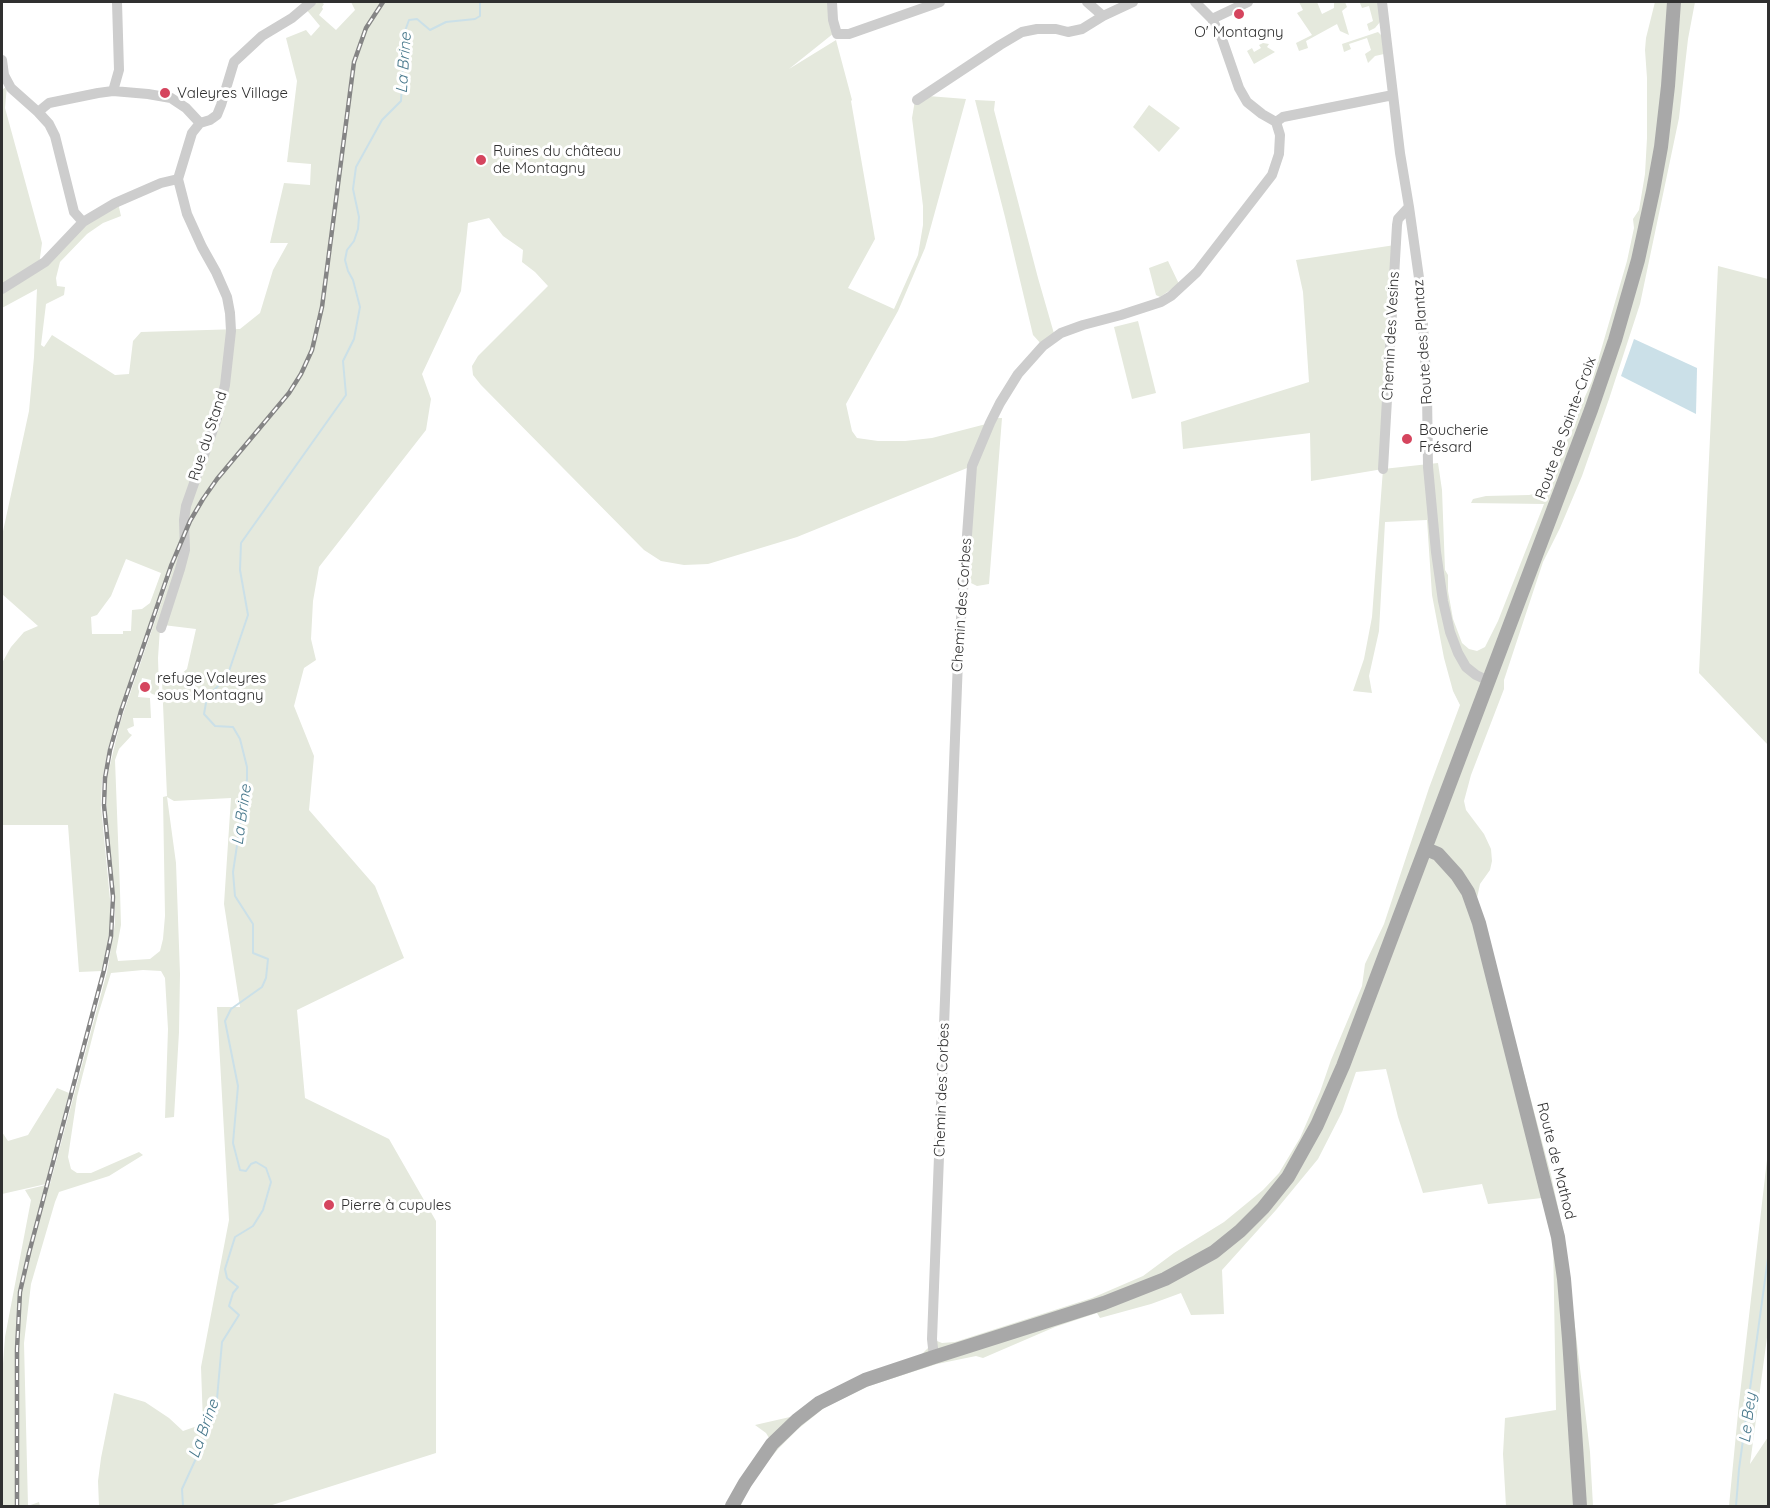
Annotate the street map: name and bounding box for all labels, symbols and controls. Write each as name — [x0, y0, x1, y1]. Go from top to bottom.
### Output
marker: O' Montagny — [1232, 7, 1246, 21]
place label: O' Montagny — [1194, 23, 1284, 41]
water label: La Brine — [392, 32, 416, 94]
place label: Valeyres Village — [177, 84, 288, 102]
marker: Valeyres Village — [158, 86, 172, 100]
place label: Ruines du château de Montagny — [493, 142, 621, 177]
marker: Ruines du château de Montagny — [474, 153, 488, 167]
street label: Chemin des Vesins — [1379, 271, 1403, 401]
street label: Route des Plantaz — [1410, 279, 1436, 405]
street label: Route de Sainte-Croix — [1532, 354, 1600, 502]
street label: Rue du Stand — [185, 389, 231, 483]
place label: Boucherie Frésard — [1419, 421, 1489, 456]
marker: Boucherie Frésard — [1400, 432, 1414, 446]
street label: Chemin des Corbes — [948, 537, 976, 673]
place label: refuge Valeyres sous Montagny — [157, 669, 266, 704]
marker: refuge Valeyres sous Montagny — [138, 680, 152, 694]
water label: La Brine — [228, 784, 256, 846]
street label: Chemin des Corbes — [931, 1023, 953, 1157]
street label: Route de Mathod — [1533, 1101, 1579, 1221]
place label: Pierre à cupules — [341, 1196, 451, 1214]
marker: Pierre à cupules — [322, 1198, 336, 1212]
water label: Le Bey — [1735, 1392, 1761, 1444]
water label: La Brine — [185, 1397, 223, 1461]

